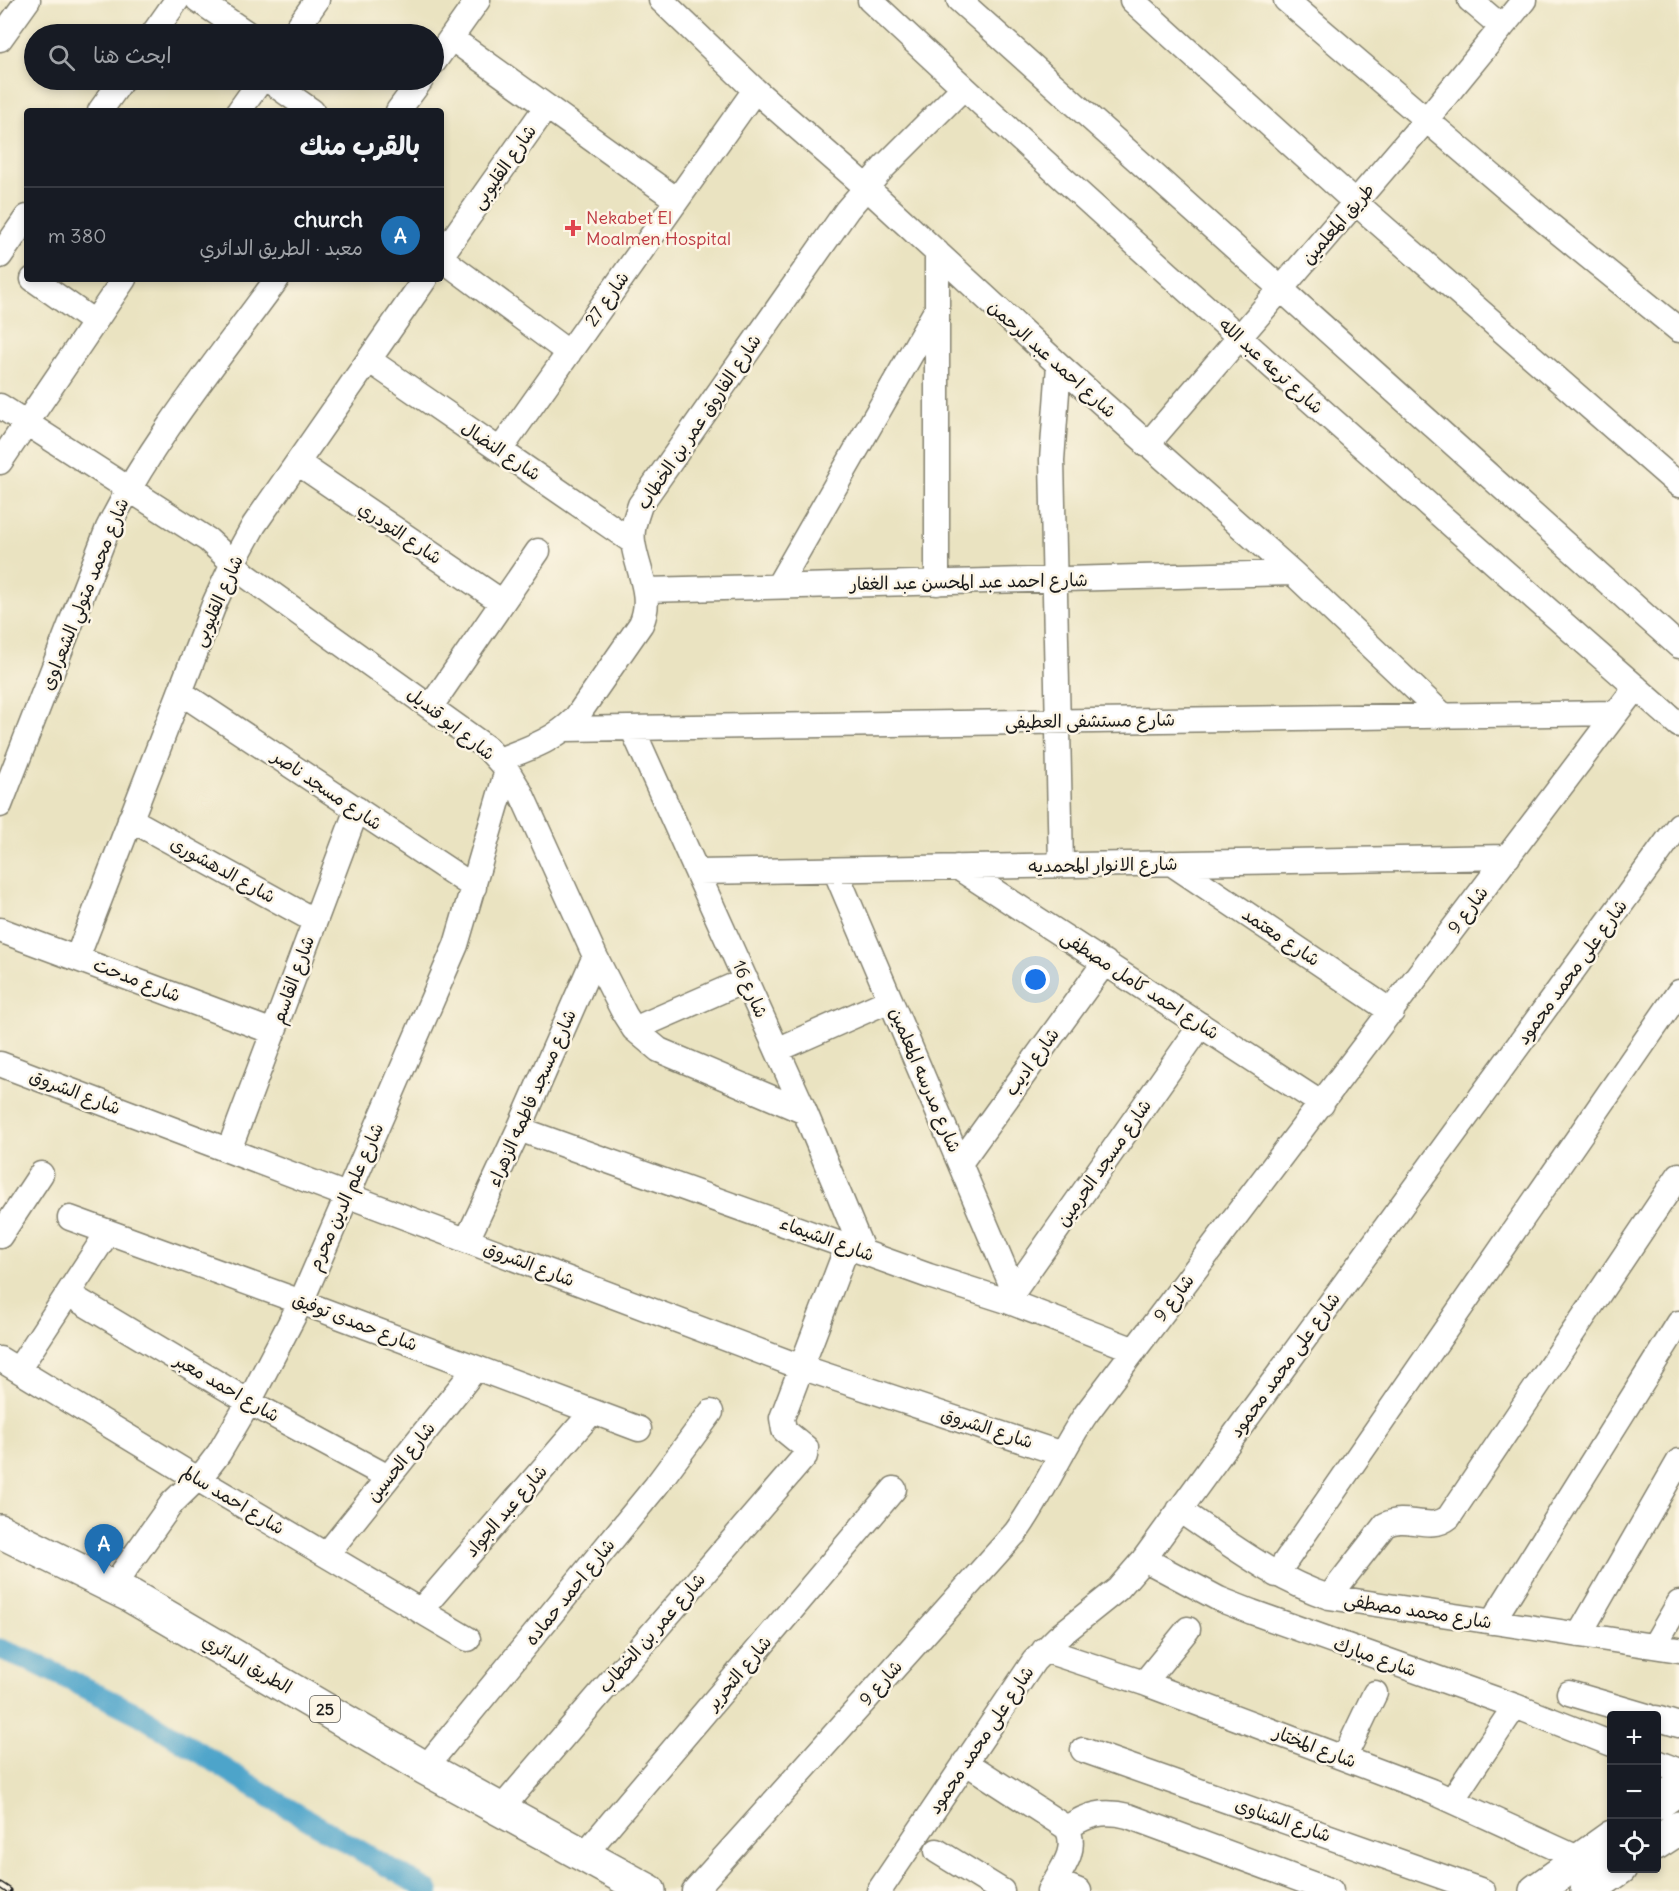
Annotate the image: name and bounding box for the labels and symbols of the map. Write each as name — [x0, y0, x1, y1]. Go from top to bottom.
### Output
street label: شارع القليوبى — [466, 120, 542, 214]
street label: طريق المعلمين — [1296, 178, 1379, 269]
place label: Nekabet El Moalmen Hospital — [586, 206, 731, 250]
marker: Nekabet El Moalmen Hospital — [564, 219, 582, 237]
street label: شارع 27 — [579, 267, 635, 331]
street label: شارع احمد عبد الرحمن — [983, 295, 1121, 423]
street label: شارع ترعه عبد الله — [1214, 313, 1328, 419]
street label: شارع الفاروق عمر بن الخطاب — [631, 330, 767, 514]
street label: شارع النضال — [457, 416, 545, 486]
street label: شارع محمد متولي الشعراوى — [35, 494, 138, 695]
street label: شارع التودري — [353, 496, 446, 571]
street label: شارع القليوبى — [187, 551, 249, 651]
street label: شارع احمد عبد المحسن عبد الغفار — [848, 568, 1088, 596]
street label: شارع ابو قنديل — [402, 682, 500, 766]
street label: شارع مستشفى العطيفى — [1005, 708, 1175, 734]
street label: شارع مسجد ناصر — [266, 743, 387, 836]
street label: شارع الدهشورى — [166, 831, 280, 909]
street label: شارع الانوار المحمديه — [1028, 852, 1178, 878]
street label: شارع 9 — [1442, 881, 1494, 939]
street label: شارع على محمد محمود — [1511, 895, 1633, 1049]
street label: شارع معتمد — [1237, 902, 1325, 972]
street label: شارع احمد كامل مصطفى — [1056, 925, 1224, 1045]
street label: شارع القاسم — [266, 933, 322, 1028]
street label: شارع مدحت — [90, 952, 184, 1008]
street label: شارع 16 — [727, 956, 773, 1022]
your location — [1021, 965, 1050, 994]
street label: شارع مدرسه المعلمين — [884, 1004, 966, 1156]
street label: شارع مسجد فاطمه الزهراء — [482, 1006, 582, 1190]
street label: شارع اديب — [999, 1023, 1065, 1101]
street label: شارع الشروق — [26, 1064, 124, 1120]
street label: شارع مسجد الحرمين — [1051, 1095, 1157, 1231]
street label: شارع علم الدين محرم — [303, 1119, 391, 1275]
street label: شارع الشيماء — [777, 1211, 877, 1267]
street label: شارع الشروق — [480, 1236, 578, 1292]
street label: شارع 9 — [1148, 1269, 1200, 1327]
street label: شارع حمدى توفيق — [289, 1287, 421, 1357]
street label: شارع على محمد محمود — [1224, 1288, 1346, 1442]
street label: شارع احمد معبر — [168, 1347, 284, 1428]
street label: شارع الشروق — [938, 1402, 1036, 1454]
street label: شارع الحسين — [361, 1417, 441, 1507]
street label: شارع احمد سالم — [176, 1460, 289, 1542]
street label: شارع عبد الجواد — [459, 1460, 553, 1562]
pin: A — [84, 1524, 124, 1574]
street label: شارع احمد حماده — [519, 1534, 621, 1650]
street label: شارع عمر بن الخطاب — [593, 1568, 711, 1698]
street label: شارع محمد مصطفى — [1342, 1587, 1494, 1635]
street label: الطريق الدائري — [197, 1629, 296, 1700]
street label: شارع التحرير — [700, 1631, 777, 1717]
street label: شارع مبارك — [1330, 1632, 1420, 1682]
street label: شارع 9 — [854, 1655, 908, 1711]
street label: شارع على محمد محمود — [923, 1661, 1039, 1819]
road number: 25 — [310, 1696, 340, 1722]
street label: شارع المختار — [1268, 1720, 1360, 1774]
street label: شارع الشناوى — [1232, 1792, 1334, 1848]

